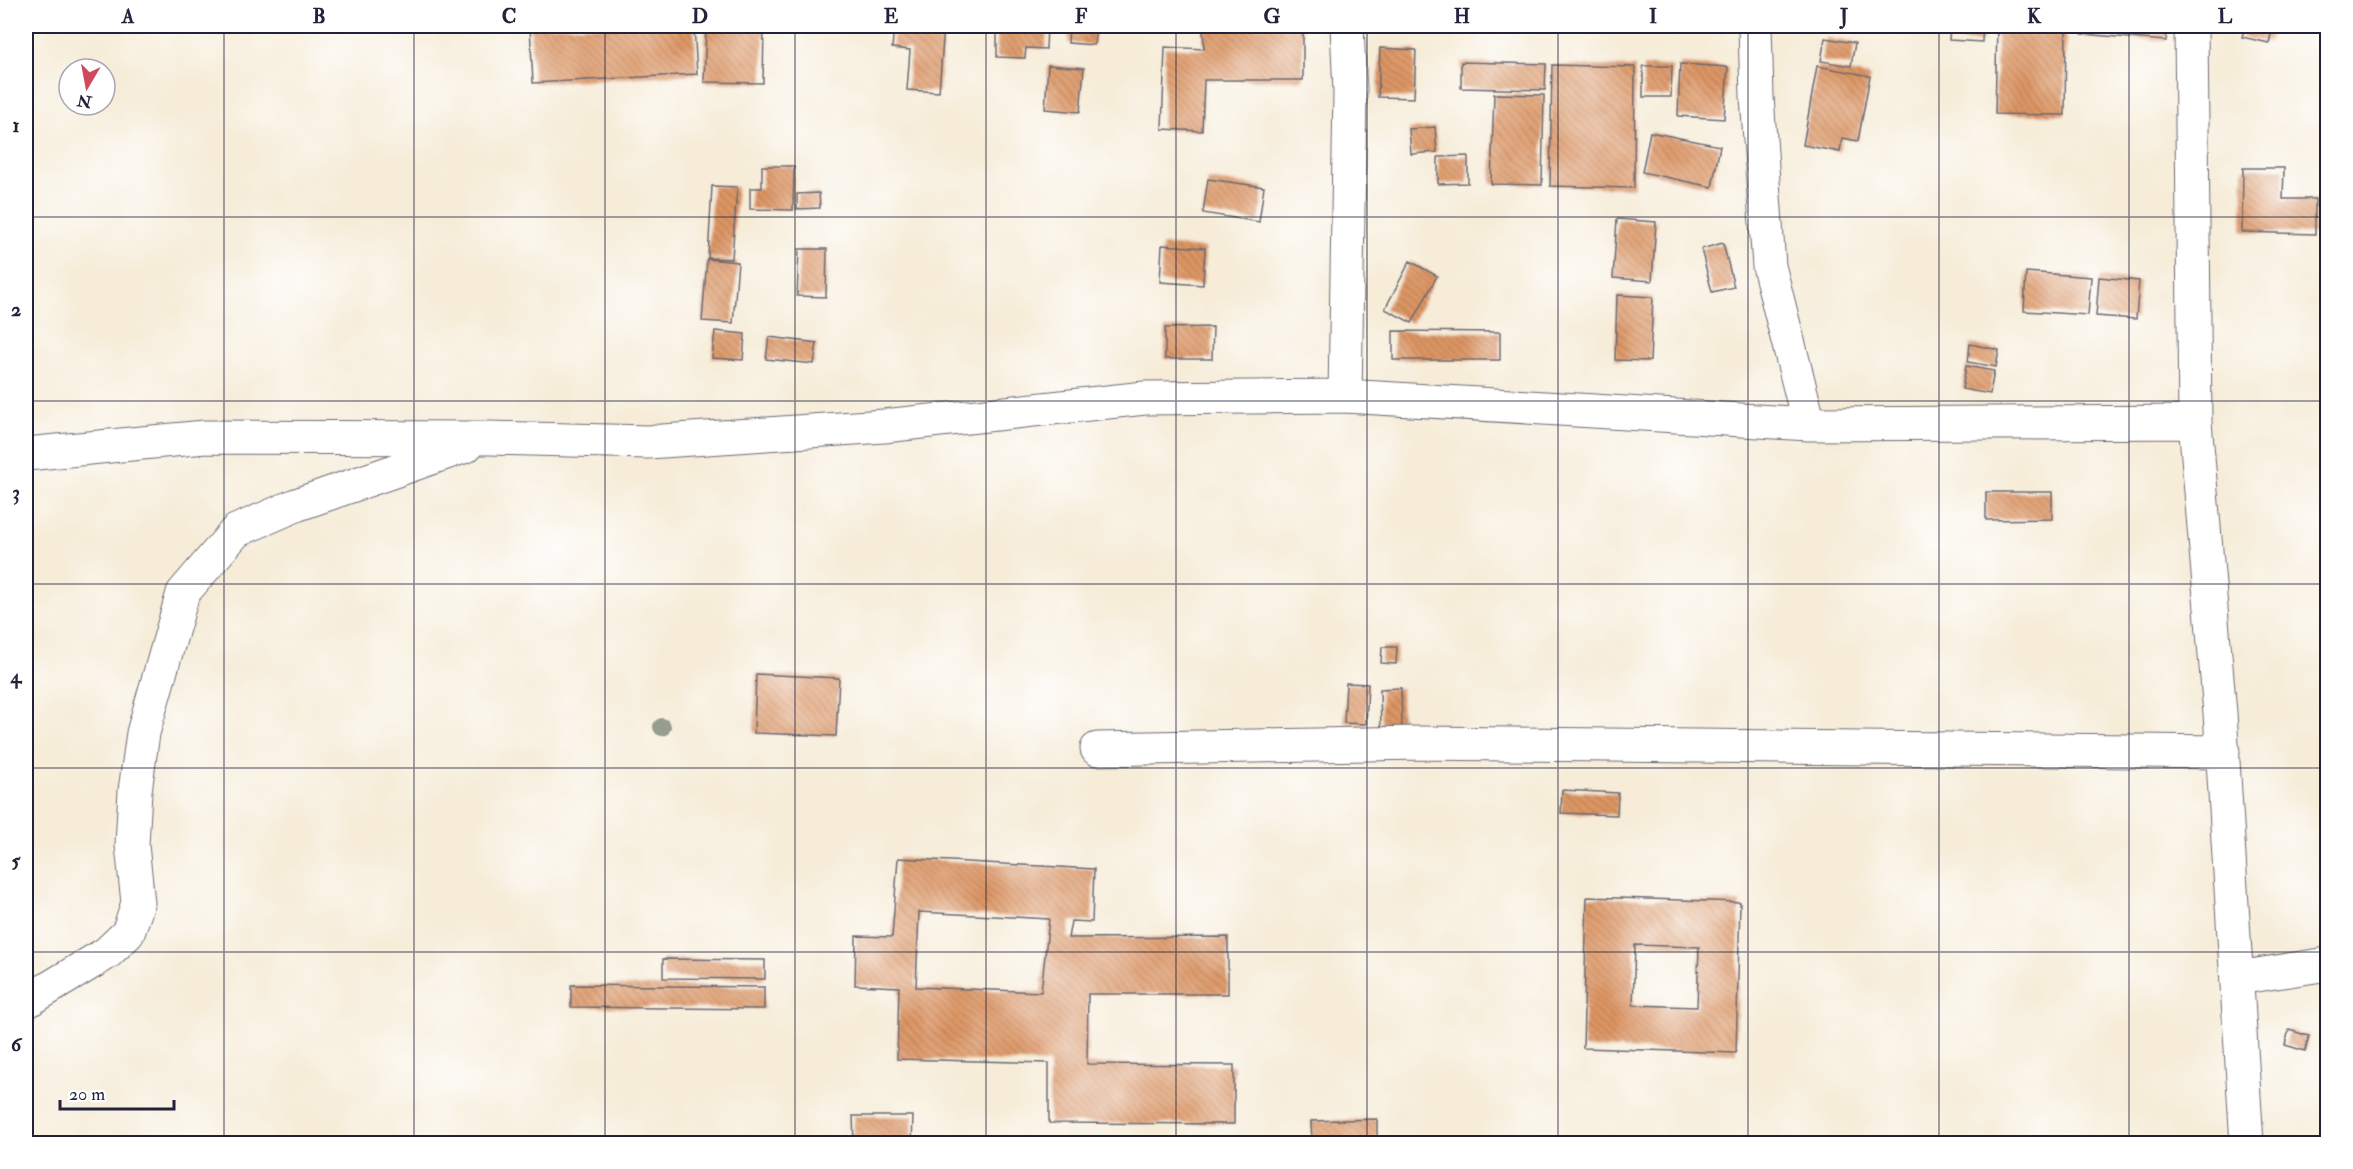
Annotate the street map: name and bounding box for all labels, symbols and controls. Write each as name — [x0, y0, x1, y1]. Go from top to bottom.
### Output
text: A — [121, 4, 135, 29]
text: B — [312, 4, 326, 29]
text: C — [502, 4, 516, 29]
text: D — [692, 4, 708, 29]
text: E — [884, 4, 899, 29]
text: F — [1075, 4, 1088, 29]
text: G — [1264, 4, 1281, 29]
text: H — [1454, 4, 1470, 29]
text: I — [1649, 4, 1657, 29]
text: J — [1839, 4, 1848, 29]
text: K — [2027, 4, 2042, 29]
text: L — [2218, 4, 2233, 29]
north arrow — [57, 57, 117, 117]
text: N — [75, 90, 94, 112]
text: 1 — [12, 113, 20, 138]
text: 2 — [11, 297, 21, 322]
text: 3 — [12, 480, 20, 505]
text: 4 — [10, 664, 23, 689]
text: 5 — [12, 848, 22, 873]
text: 6 — [11, 1032, 23, 1057]
scale bar — [60, 1073, 174, 1111]
text: 20 m — [69, 1083, 105, 1106]

